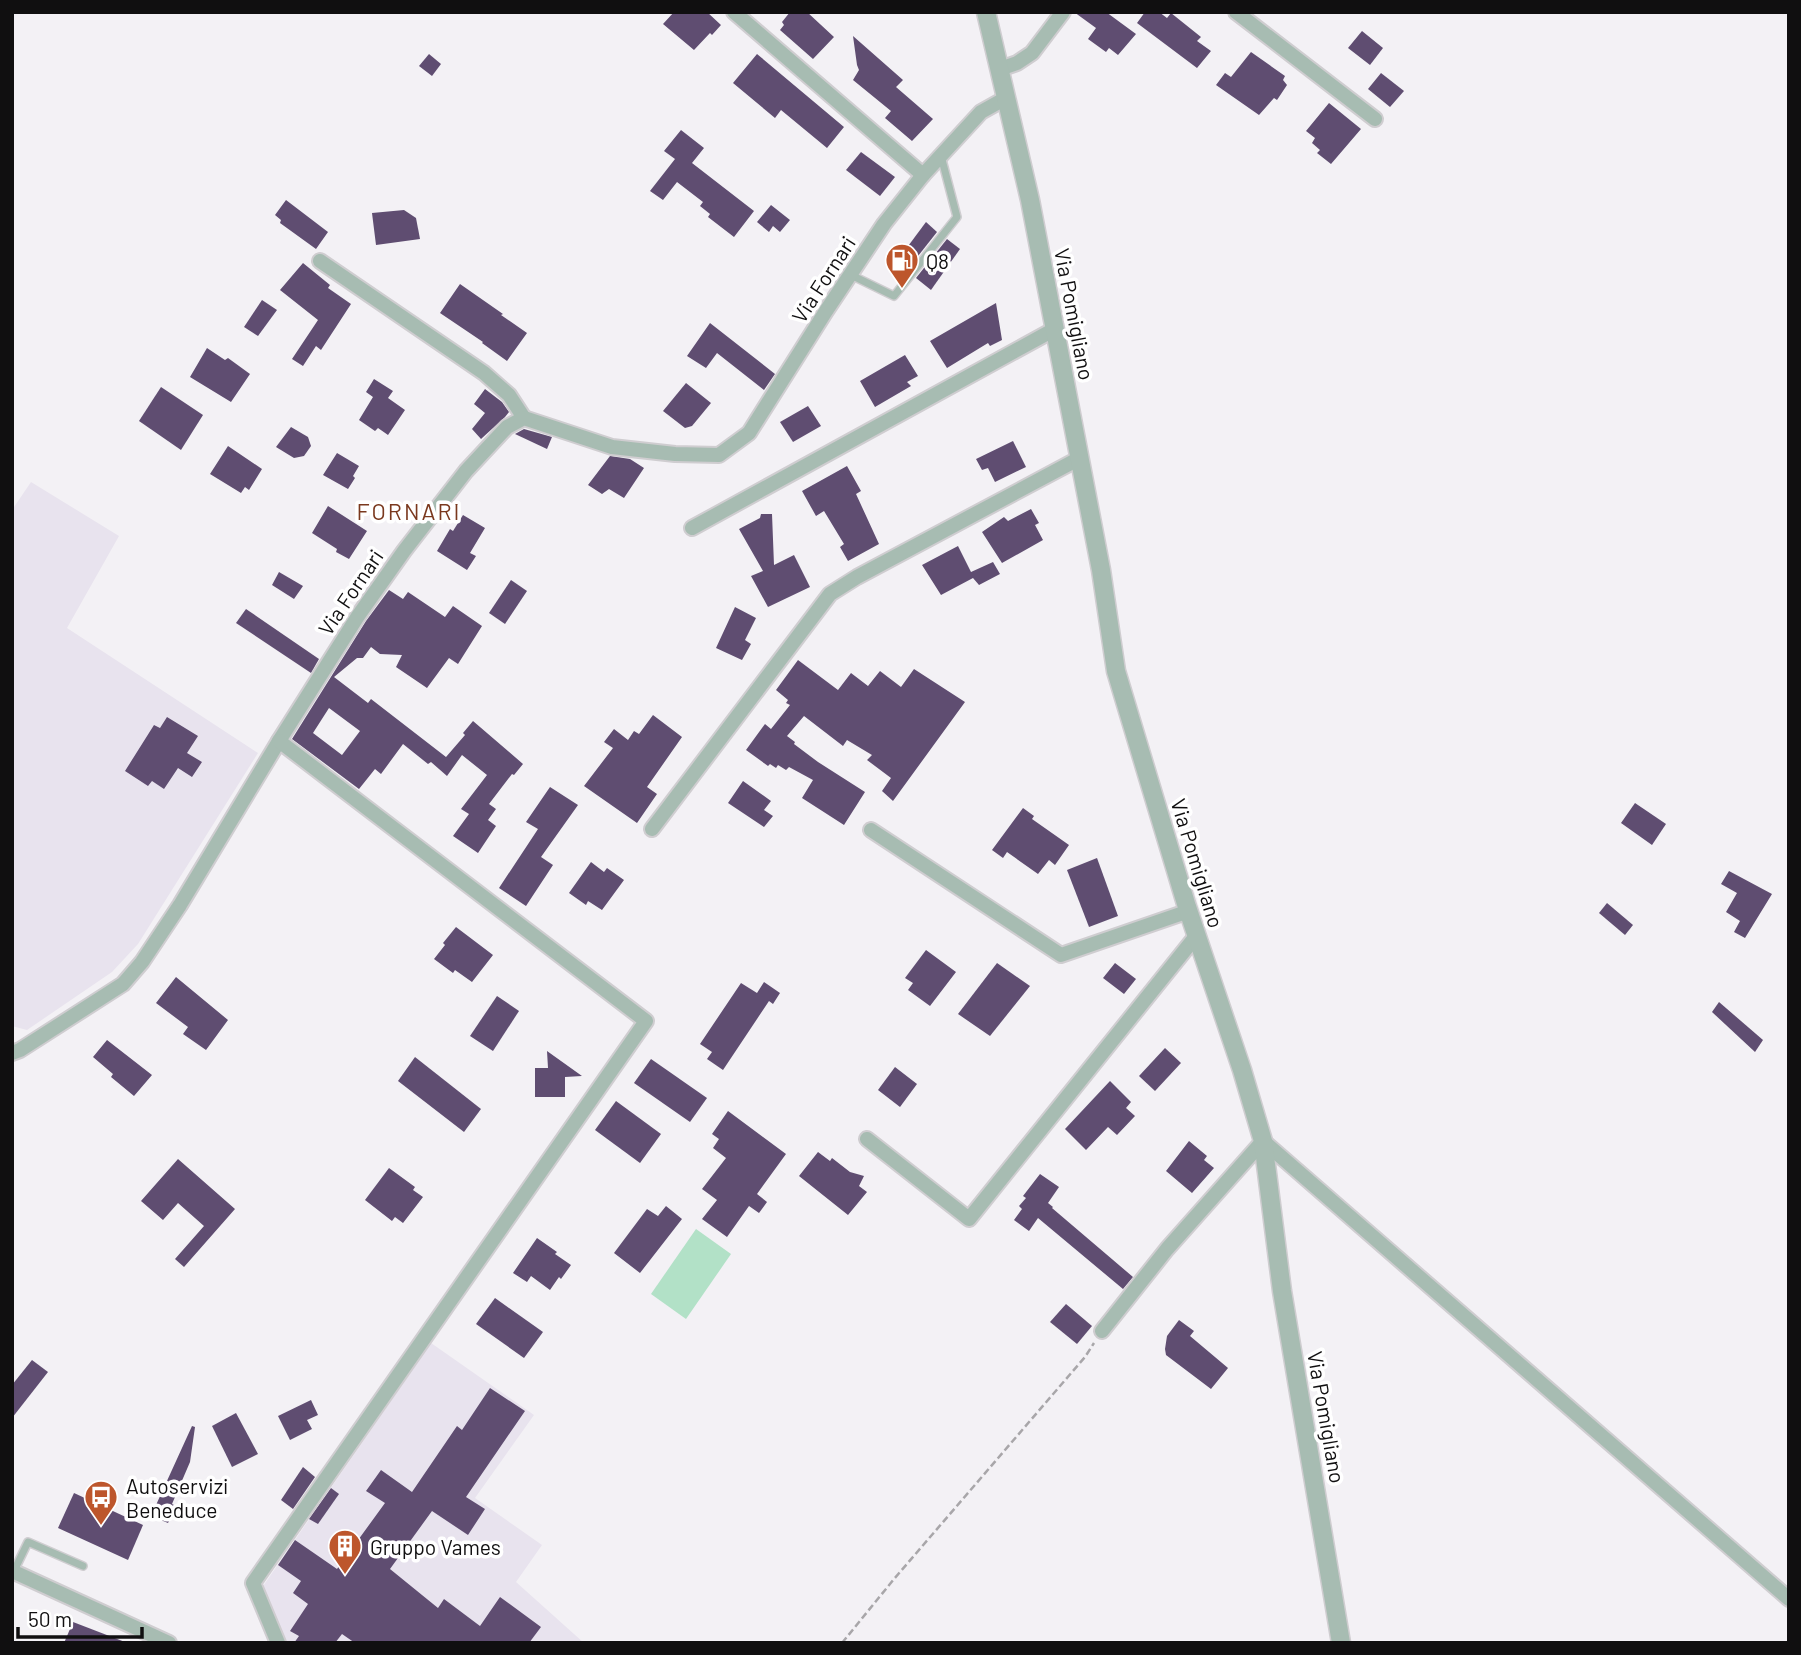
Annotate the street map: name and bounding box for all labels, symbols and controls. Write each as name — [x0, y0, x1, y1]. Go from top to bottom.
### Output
street label: Via Fornari — [786, 231, 860, 327]
fuel station icon: Q8 — [883, 241, 921, 290]
street label: Via Pomigliano — [1050, 246, 1100, 382]
place label: Q8 — [926, 248, 949, 273]
district label: FORNARI — [357, 497, 461, 525]
street label: Via Fornari — [312, 544, 388, 640]
street label: Via Pomigliano — [1167, 795, 1229, 931]
street label: Via Pomigliano — [1303, 1349, 1351, 1485]
place label: Autoservizi Beneduce — [126, 1473, 228, 1522]
bus stop icon: Autoservizi Beneduce — [82, 1478, 120, 1527]
building icon: Gruppo Vames — [326, 1527, 364, 1576]
place label: Gruppo Vames — [370, 1534, 501, 1559]
scale bar — [18, 1596, 142, 1640]
text: 50 m — [28, 1606, 72, 1631]

